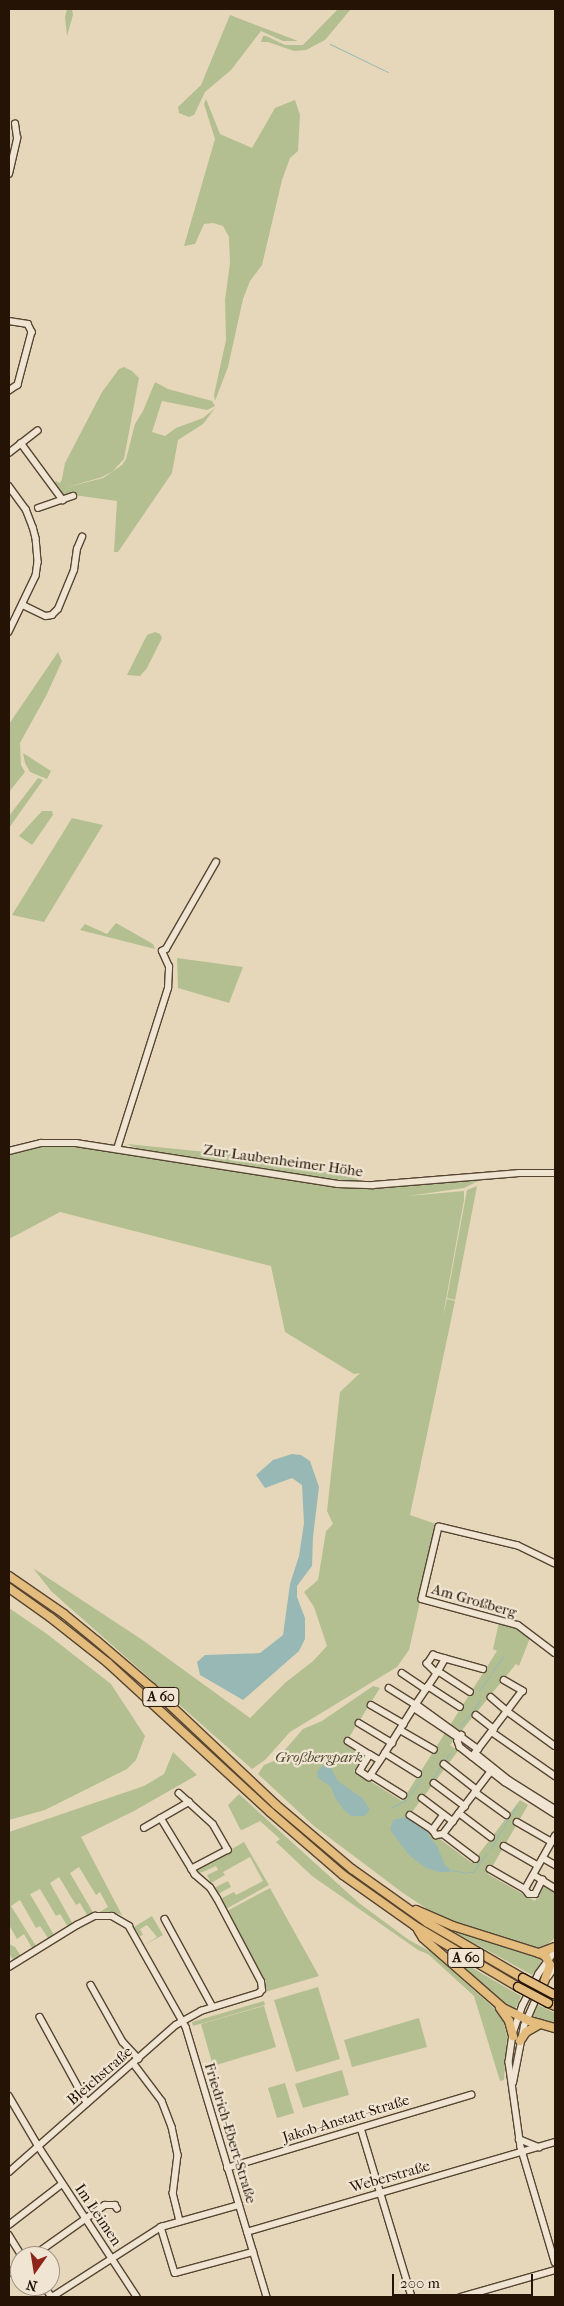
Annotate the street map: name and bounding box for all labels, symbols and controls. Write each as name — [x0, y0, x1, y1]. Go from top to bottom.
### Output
street label: Zur Laubenheimer Höhe — [202, 1141, 364, 1181]
street label: Am Großberg — [429, 1580, 519, 1622]
road number: A 60 — [142, 1685, 180, 1708]
park label: Großbergpark — [275, 1749, 363, 1767]
road number: A 60 — [447, 1946, 485, 1970]
street label: Bleichstraße — [64, 2043, 136, 2109]
street label: Friedrich-Ebert-Straße — [200, 2061, 260, 2205]
street label: Jakob-Anstatt-Straße — [280, 2091, 412, 2147]
street label: Weberstraße — [348, 2157, 432, 2197]
street label: Im Leimen — [71, 2181, 125, 2249]
north arrow — [10, 2246, 60, 2296]
scale bar — [394, 2264, 535, 2296]
text: 200 m — [400, 2274, 440, 2292]
text: N — [25, 2276, 39, 2295]

